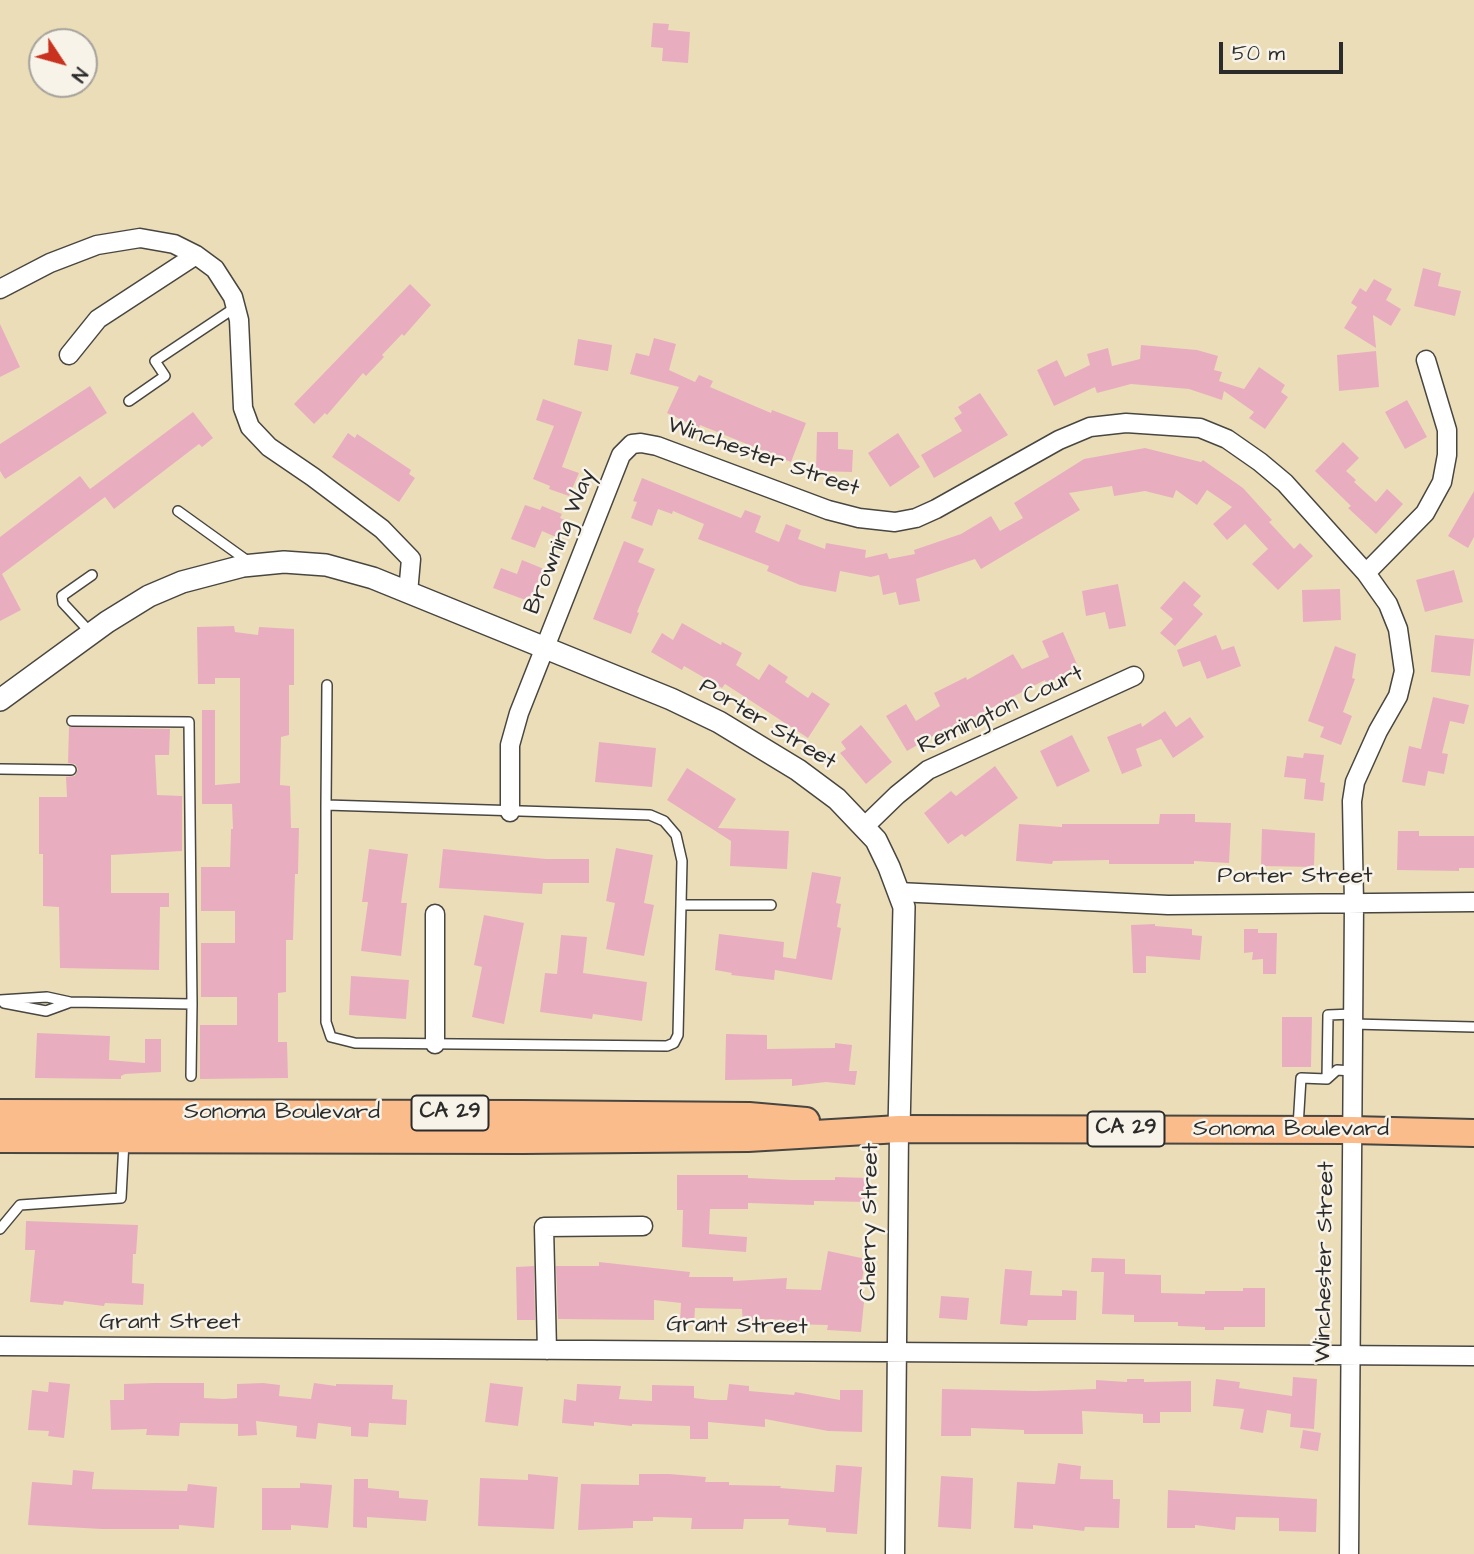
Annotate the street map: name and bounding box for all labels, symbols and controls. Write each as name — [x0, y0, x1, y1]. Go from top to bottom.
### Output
north arrow — [28, 28, 98, 98]
scale bar — [1222, 28, 1346, 72]
text: 50 m — [1232, 39, 1285, 68]
text: N — [64, 62, 93, 87]
street label: Winchester Street — [663, 412, 863, 504]
street label: Browning Way — [519, 465, 603, 619]
street label: Remington Court — [914, 661, 1088, 761]
street label: Porter Street — [694, 673, 840, 777]
street label: Porter Street — [1218, 863, 1372, 891]
road number: CA 29 — [412, 1096, 489, 1130]
street label: Sonoma Boulevard — [184, 1099, 380, 1127]
road number: CA 29 — [1088, 1112, 1164, 1146]
street label: Sonoma Boulevard — [1193, 1116, 1389, 1144]
street label: Cherry Street — [856, 1143, 886, 1301]
street label: Winchester Street — [1310, 1161, 1342, 1363]
street label: Grant Street — [99, 1309, 241, 1337]
street label: Grant Street — [666, 1312, 808, 1342]

